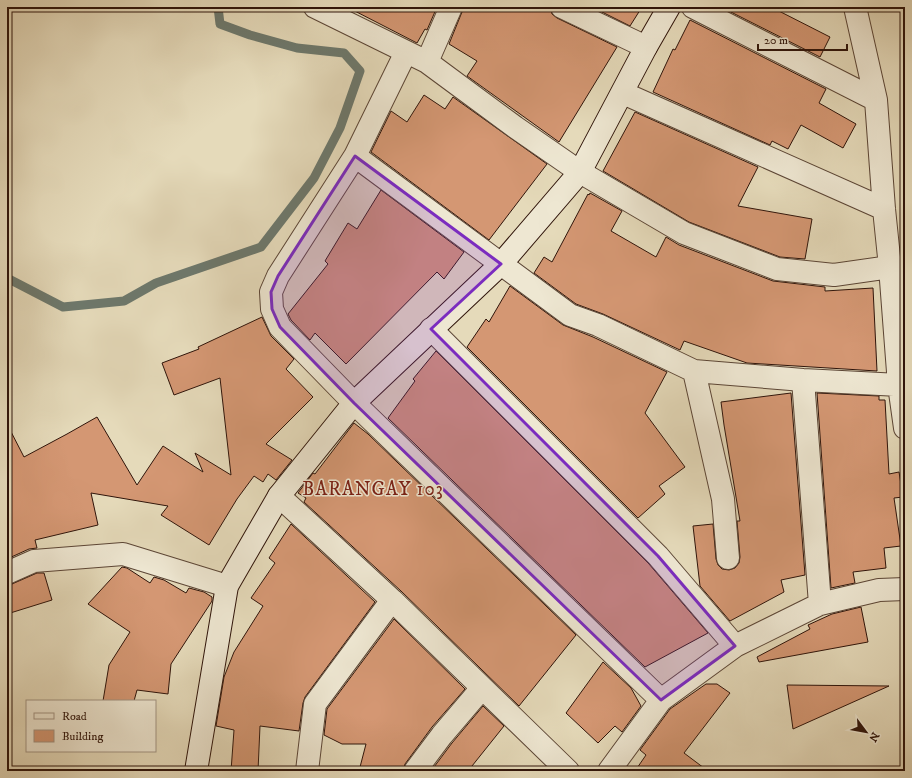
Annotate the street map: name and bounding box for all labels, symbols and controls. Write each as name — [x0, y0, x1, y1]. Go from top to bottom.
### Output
scale bar — [758, 26, 847, 52]
text: 20 m — [764, 33, 788, 48]
district label: BARANGAY 103 — [302, 478, 444, 501]
legend — [26, 700, 156, 752]
text: Road — [62, 709, 87, 724]
north arrow — [846, 712, 886, 752]
text: Building — [62, 729, 103, 744]
text: N — [865, 729, 882, 744]

